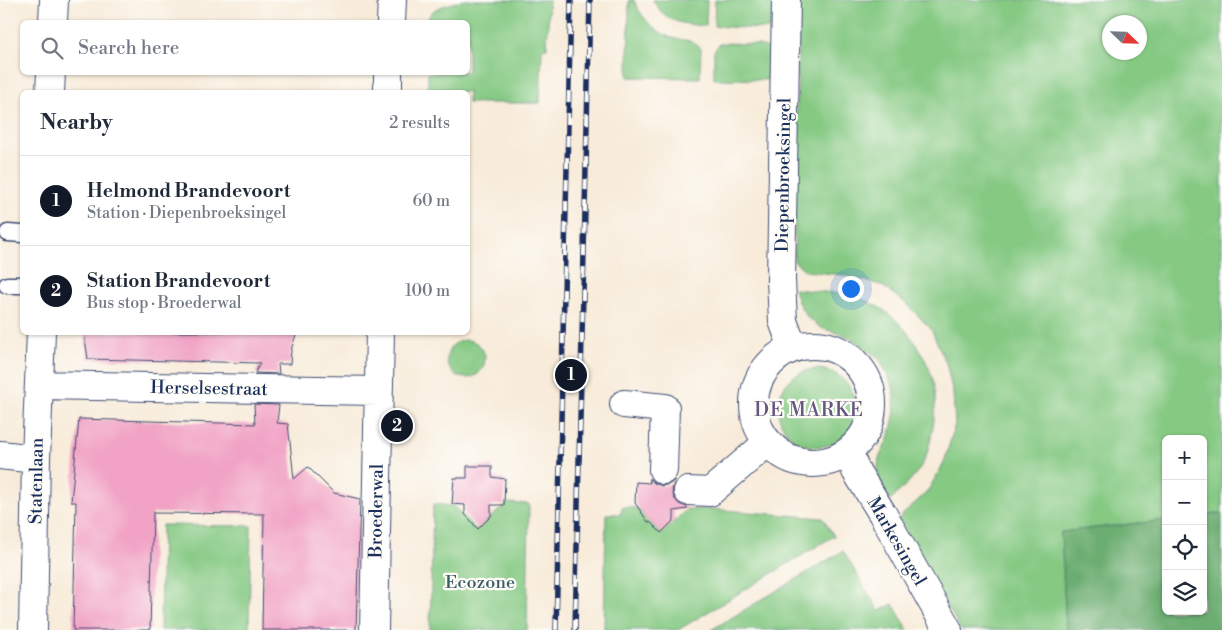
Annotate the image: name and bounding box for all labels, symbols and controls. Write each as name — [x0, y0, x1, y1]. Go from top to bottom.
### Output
north arrow — [1102, 15, 1147, 60]
search box — [20, 20, 470, 75]
icon: search — [38, 34, 66, 62]
text: Search here — [78, 36, 179, 60]
street label: Diepenbroeksingel — [771, 97, 796, 252]
text: Nearby — [40, 110, 113, 136]
text: 2 results — [389, 113, 450, 133]
text: Helmond Brandevoort — [87, 179, 290, 203]
text: 1 — [52, 191, 60, 211]
text: 60 m — [412, 191, 450, 211]
text: Station · Diepenbroeksingel — [87, 203, 286, 223]
text: Station Brandevoort — [87, 269, 270, 293]
your location — [838, 276, 864, 302]
text: 2 — [51, 281, 61, 301]
text: 100 m — [405, 281, 450, 301]
text: Bus stop · Broederwal — [87, 293, 241, 313]
pin: 1 — [555, 356, 587, 394]
street label: Herselsestraat — [150, 376, 268, 401]
district label: DE MARKE — [754, 398, 864, 422]
pin: 2 — [381, 407, 413, 445]
map controls — [1162, 435, 1207, 615]
button: + — [1162, 435, 1207, 480]
street label: Statenlaan — [24, 437, 49, 524]
street label: Broederwal — [364, 463, 389, 559]
button: − — [1162, 480, 1207, 525]
street label: Markesingel — [862, 493, 932, 590]
button: locate — [1162, 525, 1207, 570]
button: layers — [1162, 570, 1207, 615]
park label: Ecozone — [445, 571, 515, 594]

